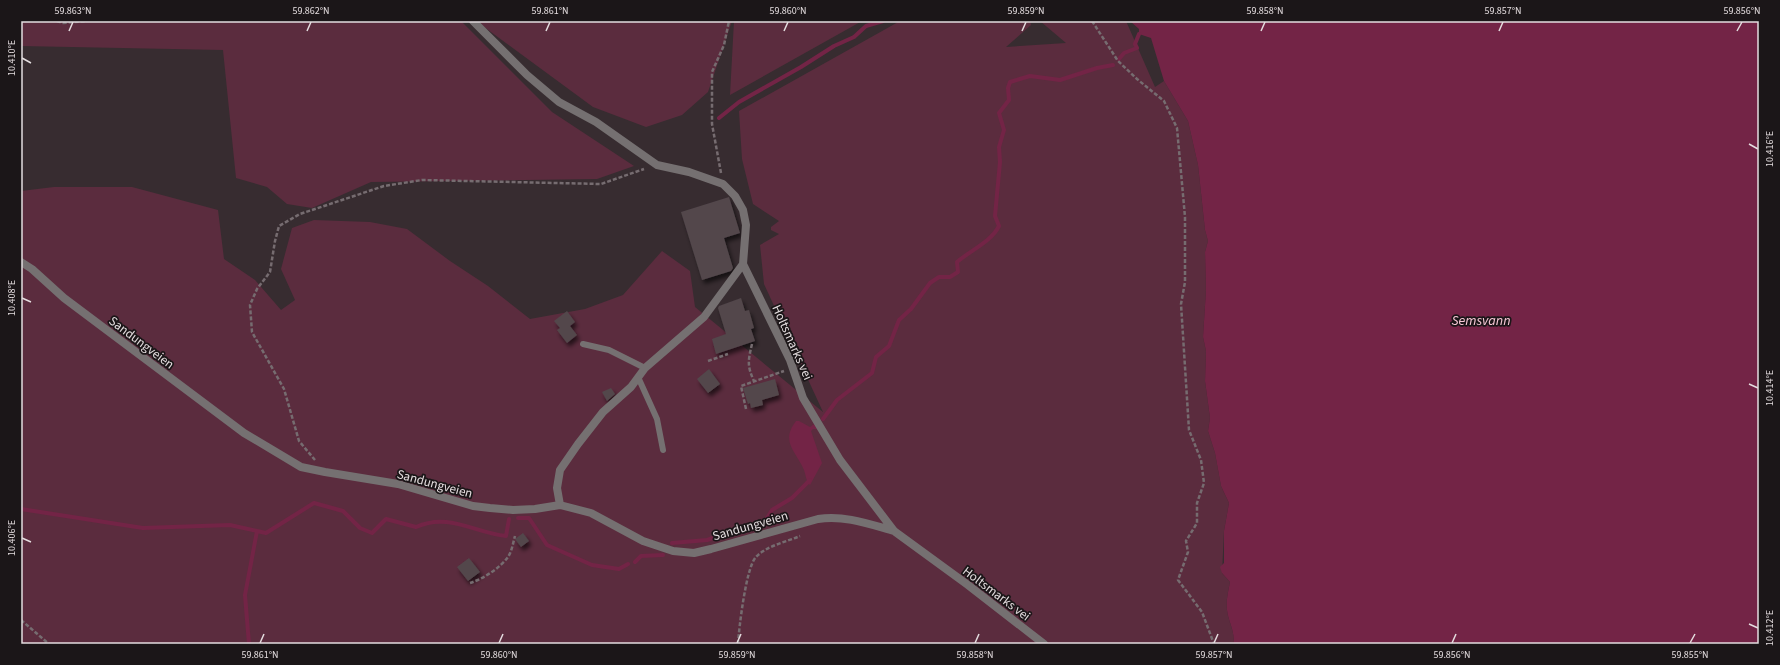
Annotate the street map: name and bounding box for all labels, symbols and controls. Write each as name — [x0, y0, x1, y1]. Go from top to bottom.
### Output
text: 59.863°N — [54, 4, 92, 18]
text: 59.862°N — [292, 4, 330, 18]
text: 59.861°N — [531, 4, 569, 18]
text: 59.860°N — [769, 4, 807, 18]
text: 59.859°N — [1007, 4, 1045, 18]
text: 59.858°N — [1246, 4, 1284, 18]
text: 59.857°N — [1484, 4, 1522, 18]
text: 59.856°N — [1723, 4, 1761, 18]
text: 10.410°E — [5, 40, 19, 76]
text: 10.416°E — [1763, 131, 1777, 167]
text: 10.408°E — [5, 280, 19, 316]
street label: Holtsmarks vei — [767, 302, 817, 383]
water label: Semsvann — [1452, 311, 1511, 331]
street label: Sandungveien — [105, 312, 178, 373]
text: 10.414°E — [1763, 370, 1777, 406]
street label: Sandungveien — [395, 465, 475, 503]
street label: Sandungveien — [710, 507, 790, 545]
text: 10.406°E — [5, 520, 19, 556]
street label: Holtsmarks vei — [959, 562, 1034, 625]
text: 10.412°E — [1763, 610, 1777, 646]
text: 59.861°N — [241, 648, 279, 662]
text: 59.860°N — [480, 648, 518, 662]
text: 59.859°N — [718, 648, 756, 662]
text: 59.858°N — [956, 648, 994, 662]
text: 59.857°N — [1195, 648, 1233, 662]
text: 59.856°N — [1433, 648, 1471, 662]
text: 59.855°N — [1671, 648, 1709, 662]

